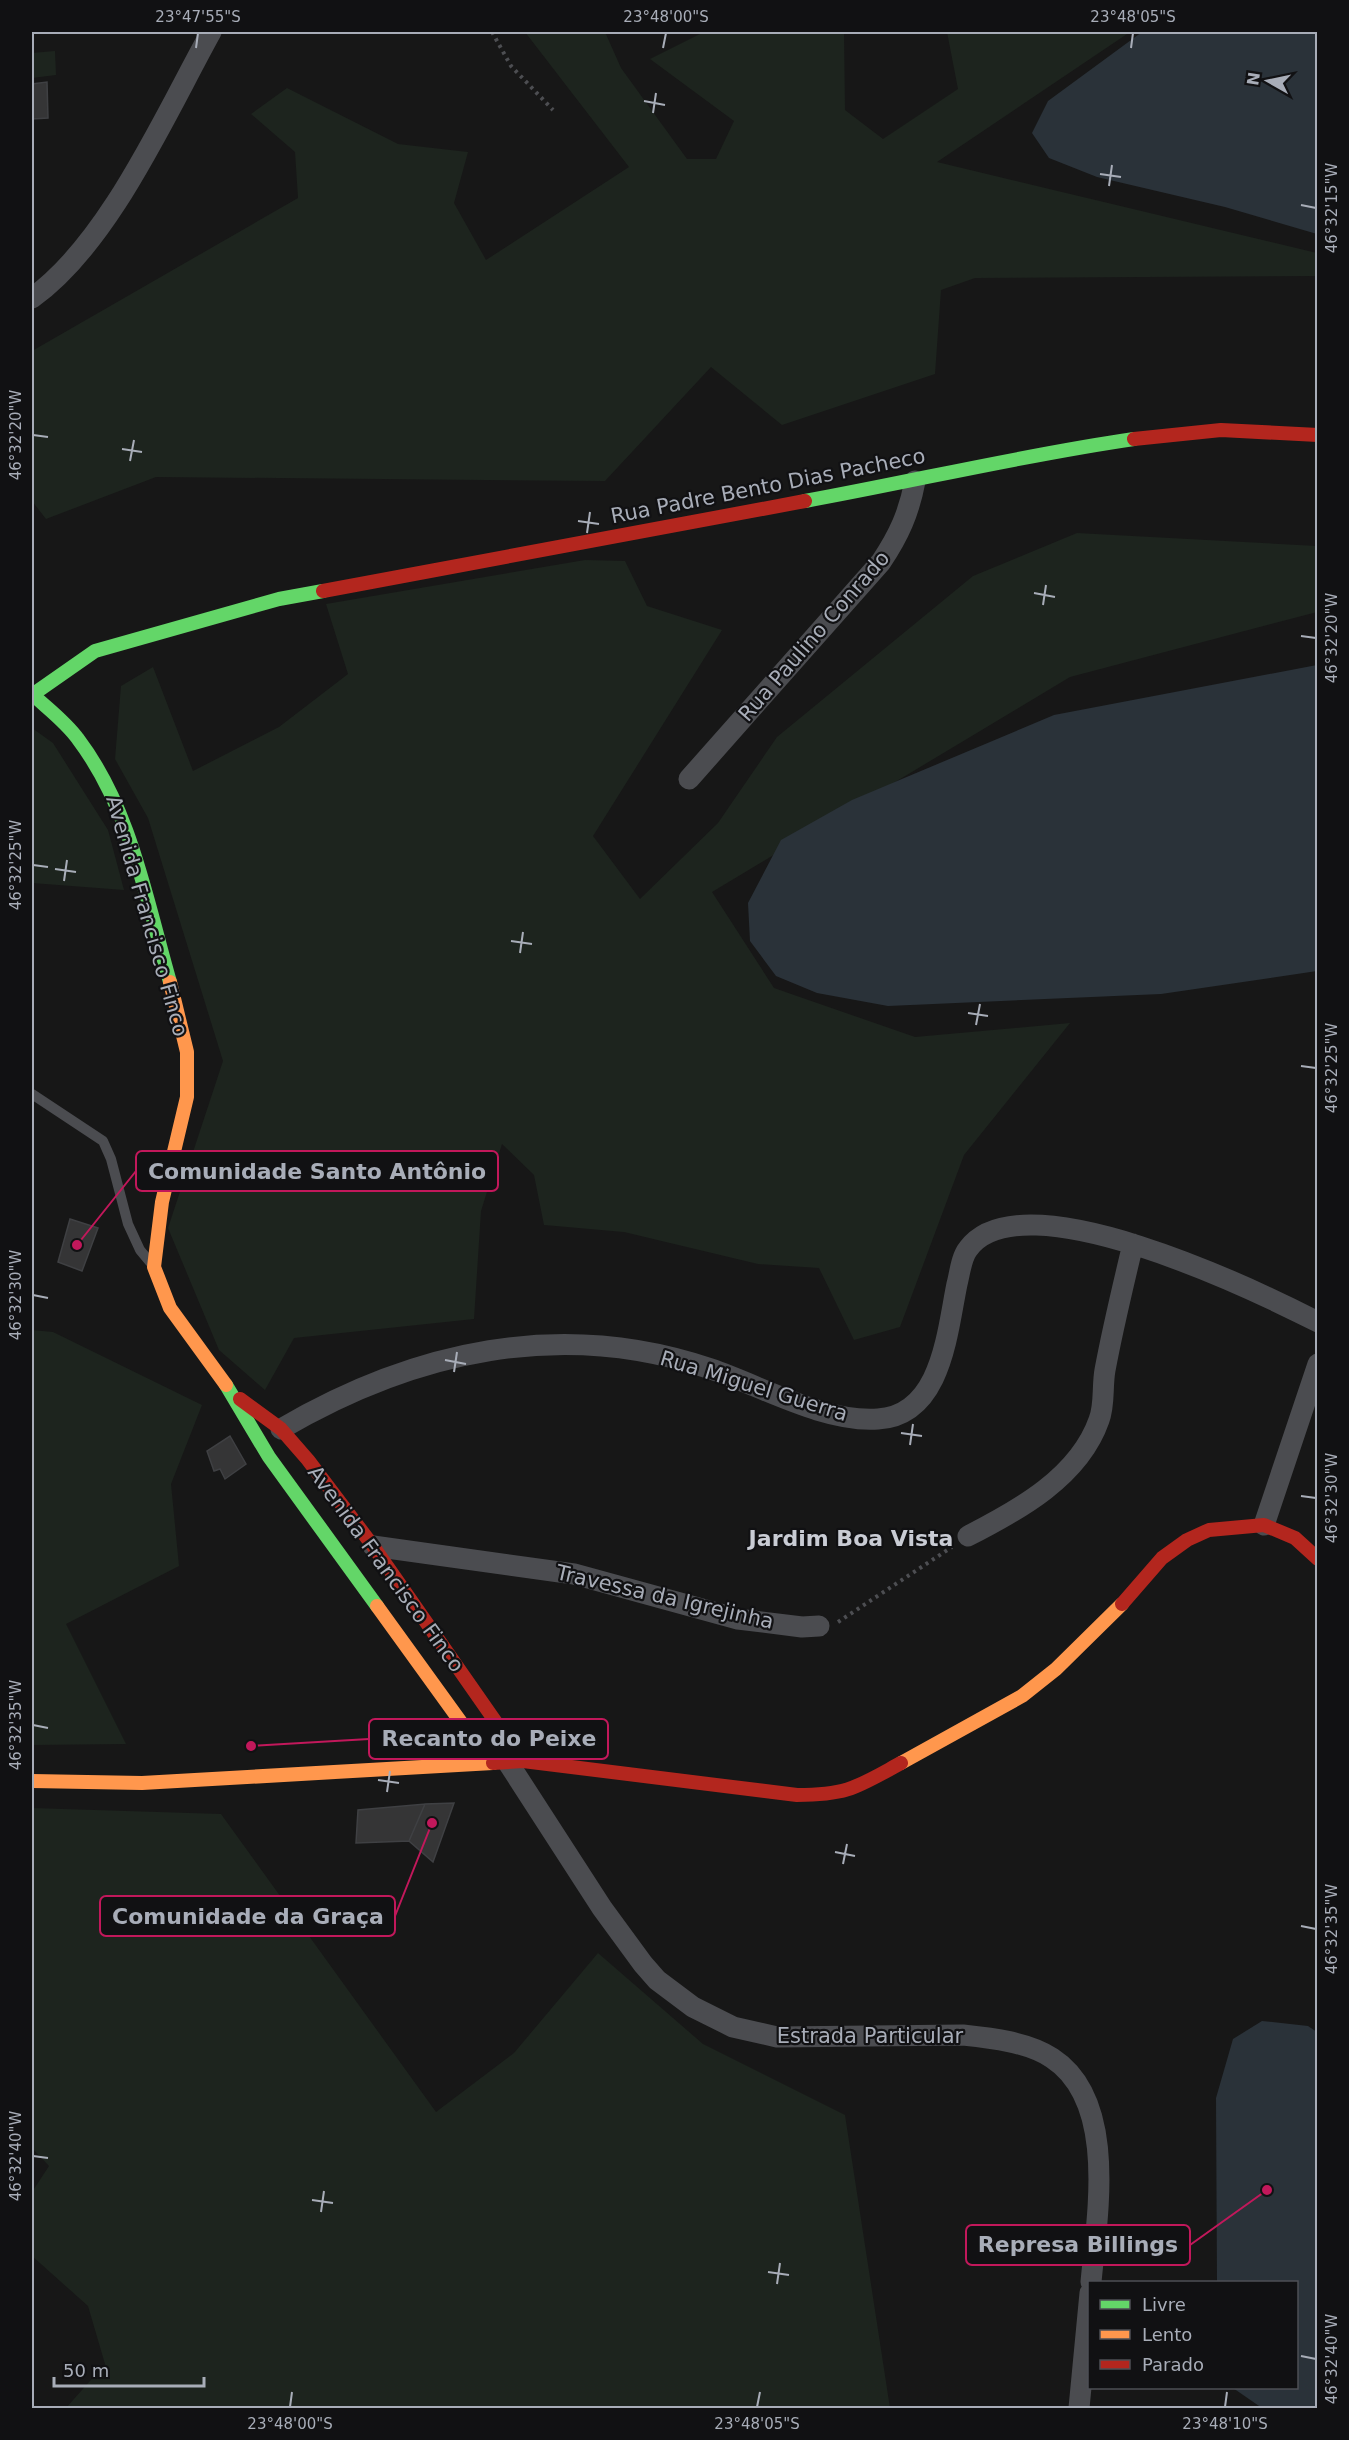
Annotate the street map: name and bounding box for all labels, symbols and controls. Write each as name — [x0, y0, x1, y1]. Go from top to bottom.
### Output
text: 23°47'55"S — [155, 8, 241, 26]
text: 23°48'00"S — [623, 8, 709, 26]
text: 23°48'05"S — [1090, 8, 1176, 26]
north arrow — [1238, 51, 1298, 111]
text: N — [1243, 71, 1264, 87]
text: 46°32'15"W — [1323, 163, 1341, 253]
text: 46°32'20"W — [7, 390, 25, 480]
street label: Rua Padre Bento Dias Pacheco — [609, 444, 927, 528]
street label: Rua Paulino Conrado — [734, 546, 894, 726]
text: 46°32'20"W — [1323, 593, 1341, 683]
street label: Avenida Francisco Finco — [101, 793, 193, 1039]
text: 46°32'25"W — [7, 820, 25, 910]
text: 46°32'25"W — [1323, 1023, 1341, 1113]
callout: Comunidade Santo Antônio — [136, 1151, 498, 1191]
text: Comunidade Santo Antônio — [148, 1159, 486, 1184]
text: 46°32'30"W — [7, 1250, 25, 1340]
street label: Rua Miguel Guerra — [657, 1346, 851, 1426]
text: 46°32'30"W — [1323, 1453, 1341, 1543]
street label: Avenida Francisco Finco — [303, 1461, 469, 1677]
district label: Jardim Boa Vista — [747, 1526, 953, 1551]
street label: Travessa da Igrejinha — [553, 1560, 776, 1634]
text: 46°32'35"W — [7, 1680, 25, 1770]
callout: Recanto do Peixe — [369, 1719, 608, 1759]
text: Recanto do Peixe — [382, 1726, 596, 1751]
text: 46°32'35"W — [1323, 1884, 1341, 1974]
callout: Comunidade da Graça — [100, 1896, 395, 1936]
text: Comunidade da Graça — [112, 1904, 384, 1929]
street label: Estrada Particular — [777, 2024, 964, 2048]
text: 46°32'40"W — [7, 2111, 25, 2201]
callout: Represa Billings — [966, 2225, 1190, 2265]
text: Represa Billings — [978, 2232, 1178, 2257]
legend — [1088, 2281, 1298, 2389]
text: Livre — [1142, 2294, 1186, 2315]
text: 46°32'40"W — [1323, 2314, 1341, 2404]
text: Lento — [1142, 2324, 1192, 2345]
scale bar — [54, 2350, 204, 2388]
text: Parado — [1142, 2354, 1204, 2375]
text: 50 m — [63, 2360, 109, 2381]
text: 23°48'00"S — [247, 2415, 333, 2433]
text: 23°48'05"S — [714, 2415, 800, 2433]
text: 23°48'10"S — [1182, 2415, 1268, 2433]

